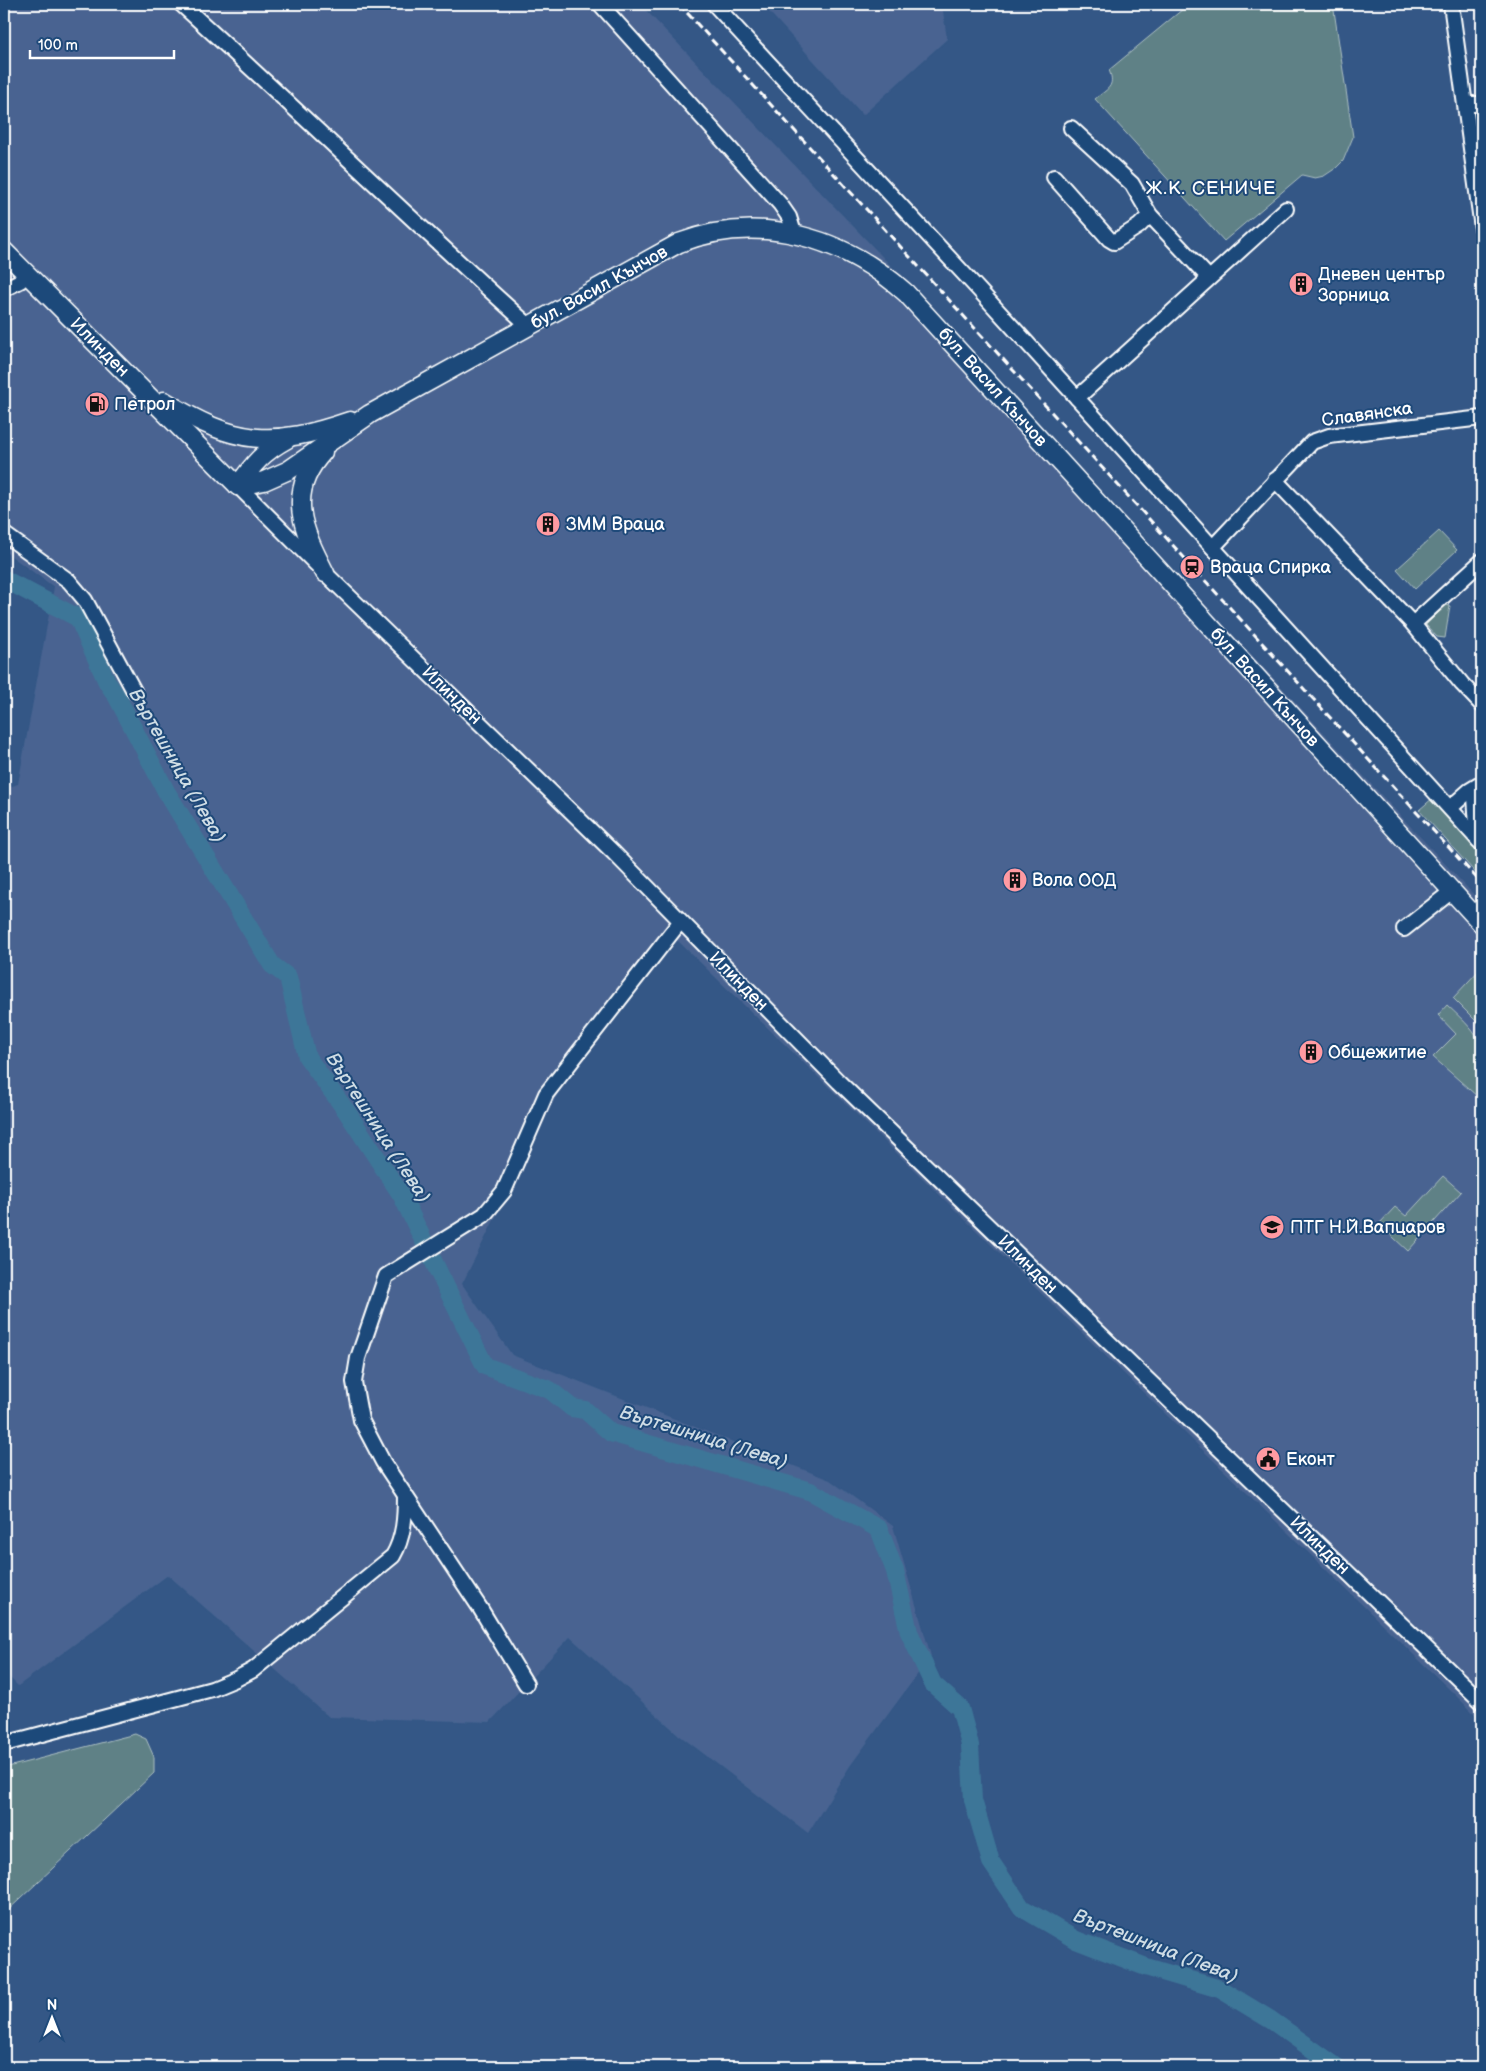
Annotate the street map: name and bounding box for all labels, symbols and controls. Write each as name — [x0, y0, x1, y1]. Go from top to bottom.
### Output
scale bar — [30, 28, 174, 60]
text: 100 m — [38, 36, 78, 55]
district label: Ж.К. СЕНИЧЕ — [1146, 177, 1276, 200]
street label: бул. Васил Кънчов — [527, 241, 672, 334]
place label: Дневен център Зорница — [1318, 264, 1445, 306]
building icon: Дневен център Зорница — [1288, 271, 1314, 297]
street label: Илинден — [66, 313, 134, 381]
street label: бул. Васил Кънчов — [934, 324, 1052, 452]
fuel station icon: Петрол — [84, 391, 110, 417]
place label: Петрол — [114, 394, 175, 415]
street label: Славянска — [1320, 398, 1414, 431]
building icon: ЗММ Враца — [535, 511, 561, 537]
place label: ЗММ Враца — [566, 514, 665, 535]
station icon: Враца Спирка — [1179, 554, 1205, 580]
place label: Враца Спирка — [1210, 557, 1331, 578]
street label: бул. Васил Кънчов — [1206, 624, 1324, 752]
street label: Илинден — [417, 662, 486, 729]
water label: Въртешница (Лева) — [123, 685, 230, 847]
building icon: Вола ООД — [1002, 867, 1028, 893]
place label: Вола ООД — [1032, 870, 1117, 891]
street label: Илинден — [705, 947, 773, 1015]
building icon: Общежитие — [1298, 1039, 1324, 1065]
place label: Общежитие — [1328, 1042, 1427, 1063]
water label: Въртешница (Лева) — [321, 1048, 435, 1207]
school or university icon: ПТГ Н.Й.Вапцаров — [1259, 1214, 1285, 1240]
place label: ПТГ Н.Й.Вапцаров — [1290, 1217, 1446, 1238]
street label: Илинден — [993, 1231, 1062, 1298]
water label: Въртешница (Лева) — [617, 1401, 790, 1474]
public building icon: Еконт — [1255, 1446, 1281, 1472]
place label: Еконт — [1286, 1449, 1336, 1470]
street label: Илинден — [1285, 1512, 1354, 1579]
water label: Въртешница (Лева) — [1070, 1904, 1241, 1988]
north arrow — [28, 1994, 78, 2044]
text: N — [47, 1997, 57, 2014]

